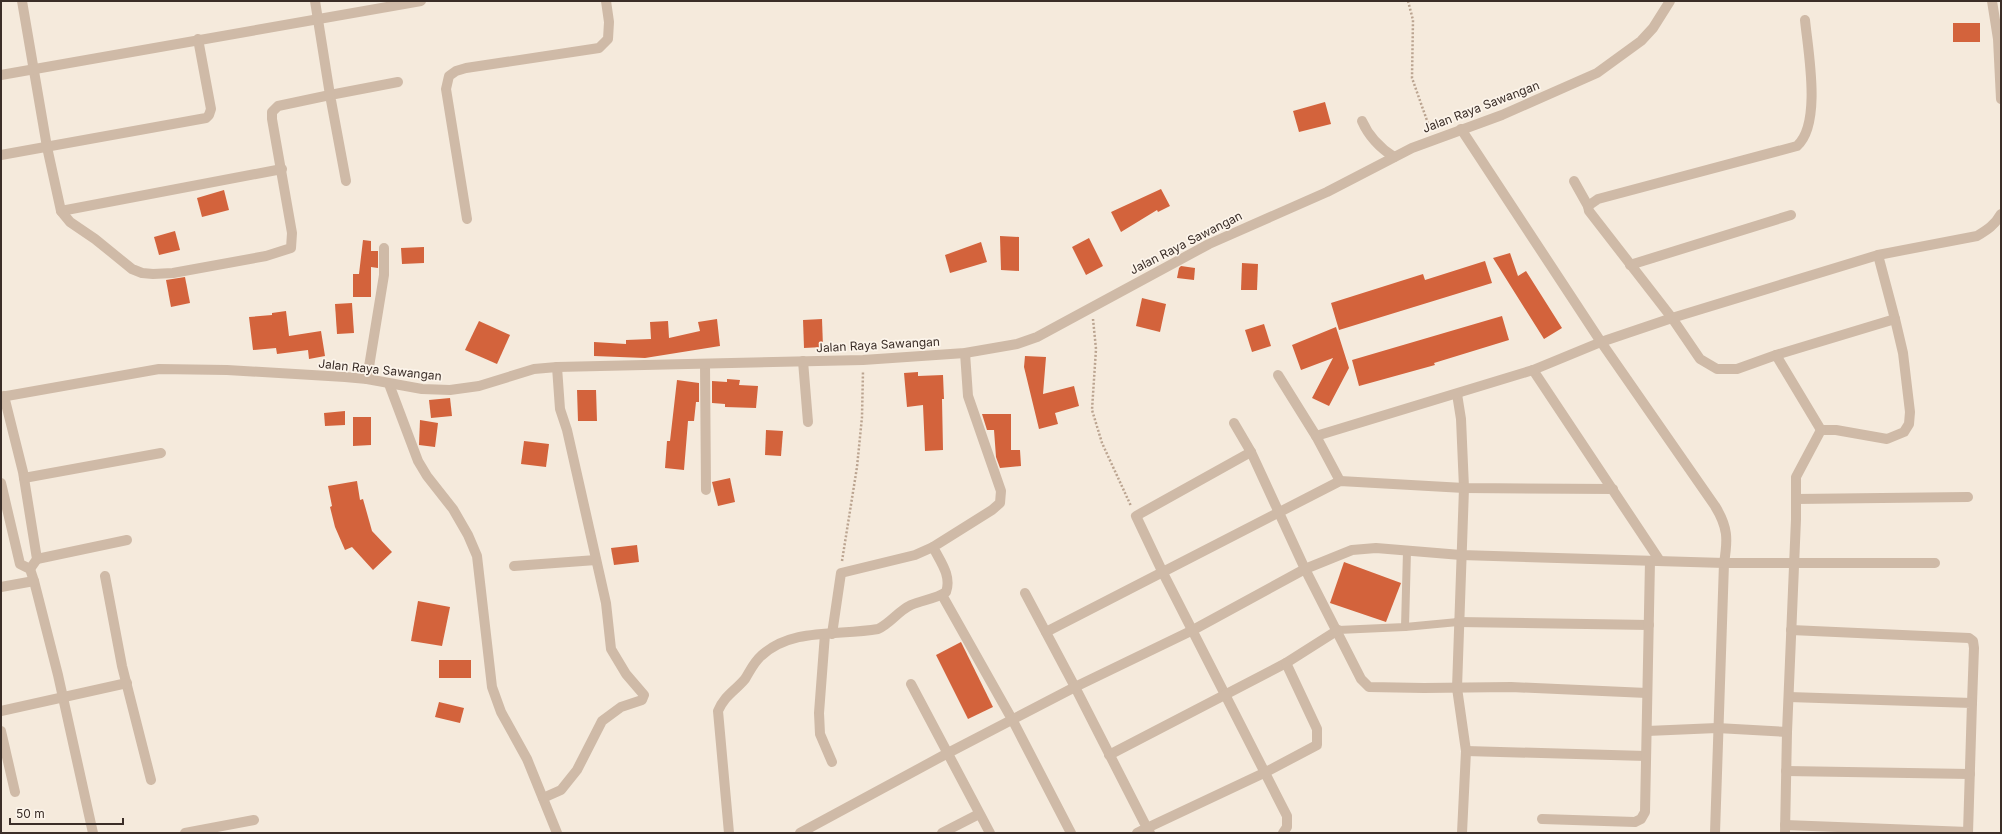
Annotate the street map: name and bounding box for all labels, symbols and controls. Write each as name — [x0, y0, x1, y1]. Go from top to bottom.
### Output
street label: Jalan Raya Sawangan — [1420, 77, 1541, 136]
street label: Jalan Raya Sawangan — [1127, 208, 1244, 277]
street label: Jalan Raya Sawangan — [816, 334, 940, 355]
street label: Jalan Raya Sawangan — [318, 356, 442, 383]
scale bar — [10, 800, 123, 826]
text: 50 m — [16, 806, 45, 821]

